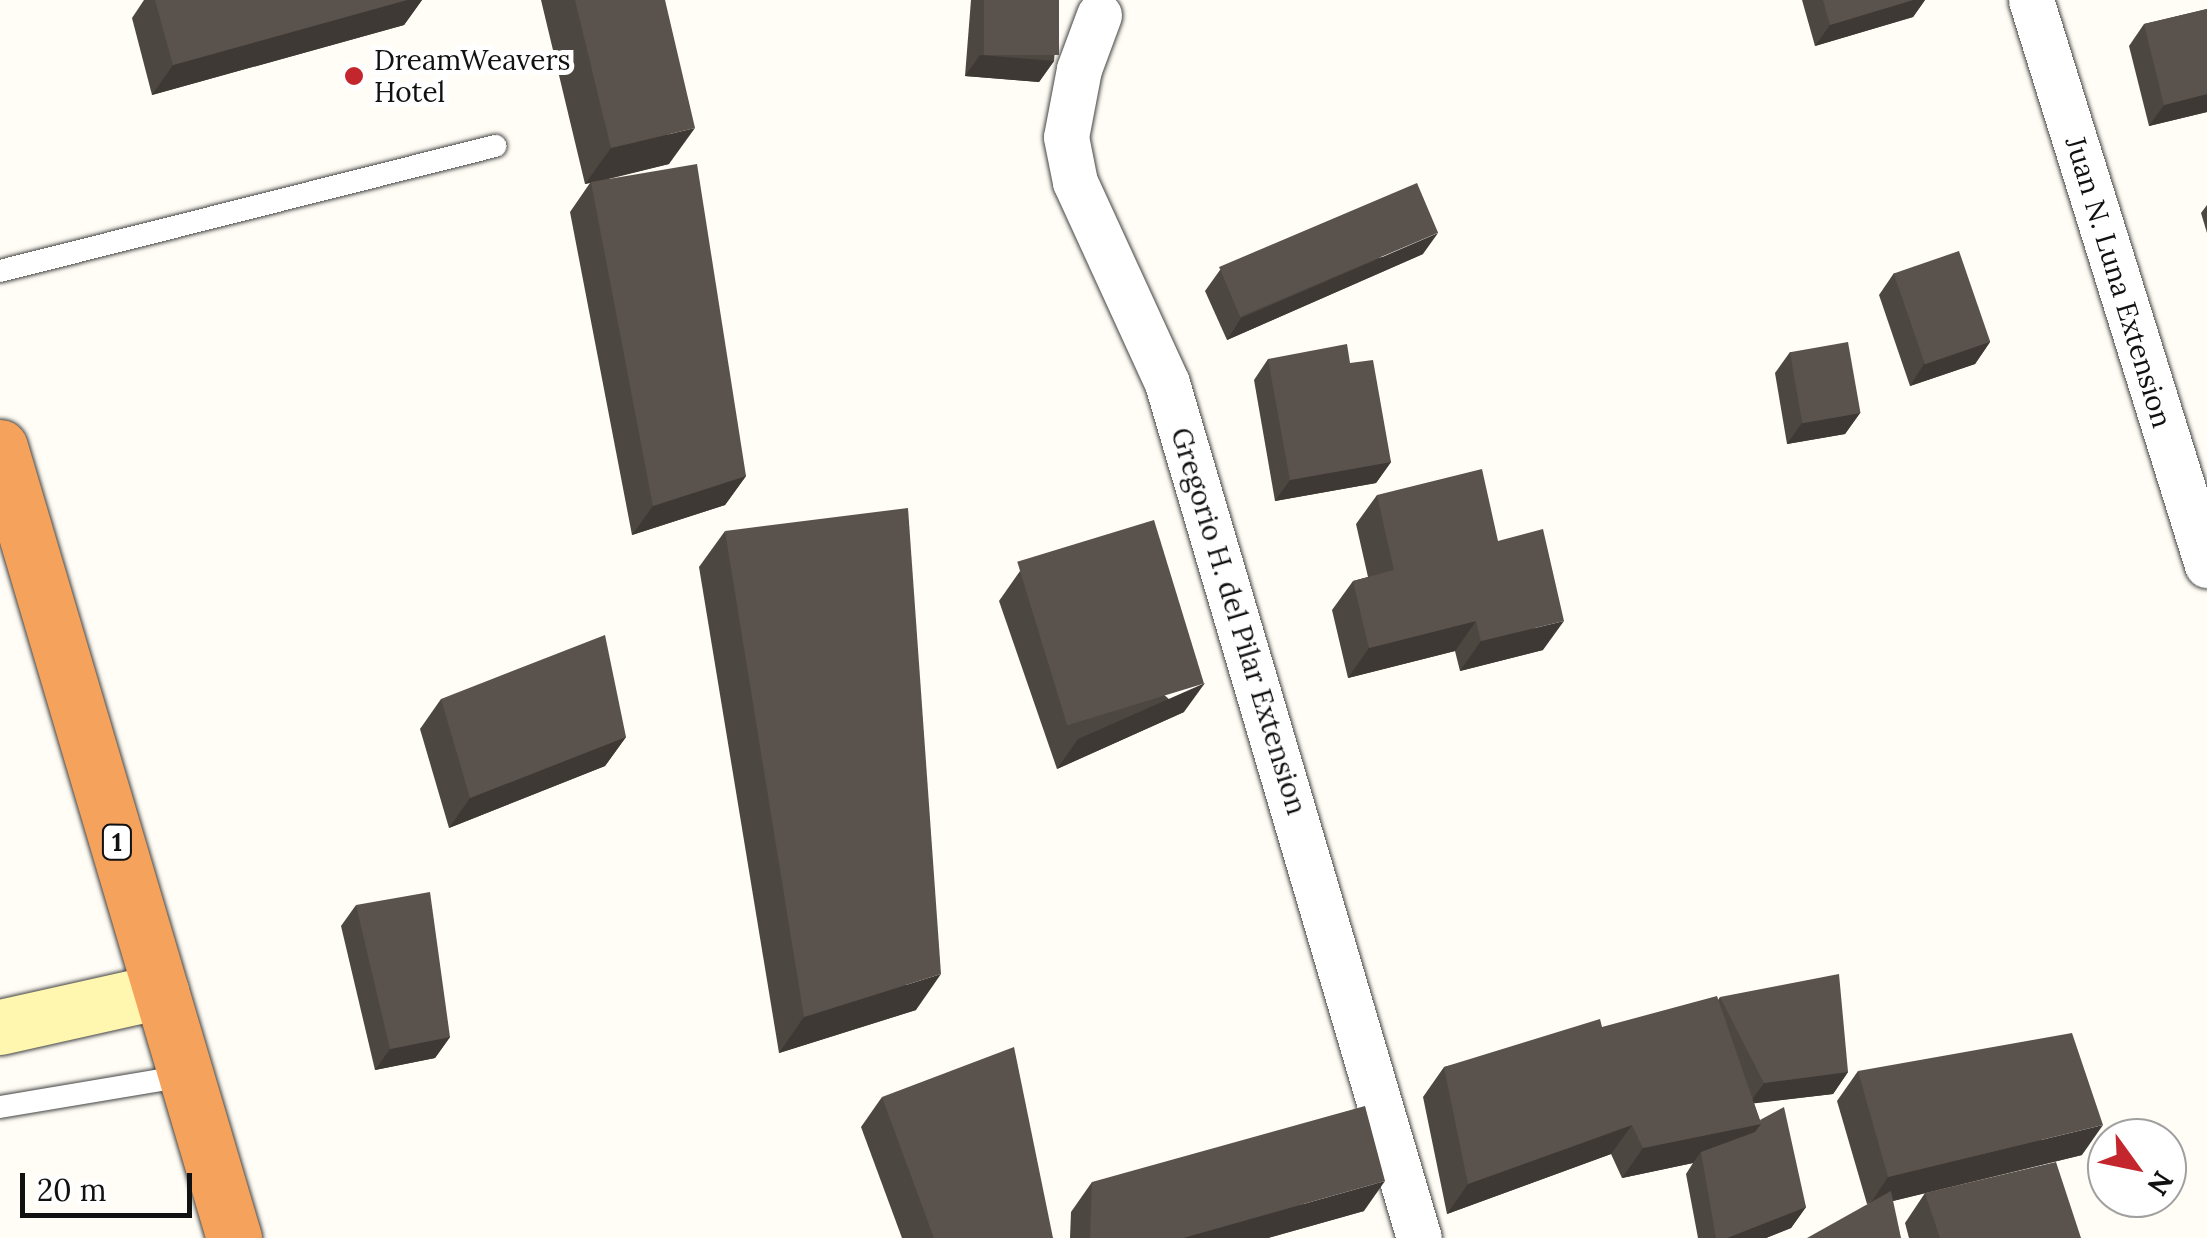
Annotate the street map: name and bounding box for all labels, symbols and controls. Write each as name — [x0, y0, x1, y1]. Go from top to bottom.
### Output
place label: DreamWeavers Hotel — [374, 43, 571, 109]
marker: DreamWeavers Hotel — [343, 65, 365, 87]
street label: Juan N. Luna Extension — [2059, 133, 2179, 431]
street label: Gregorio H. del Pilar Extension — [1164, 424, 1314, 818]
road number: 1 — [100, 822, 134, 862]
north arrow — [2087, 1118, 2187, 1218]
scale bar — [25, 1153, 198, 1215]
text: N — [2139, 1164, 2181, 1202]
text: 20 m — [37, 1171, 106, 1209]

